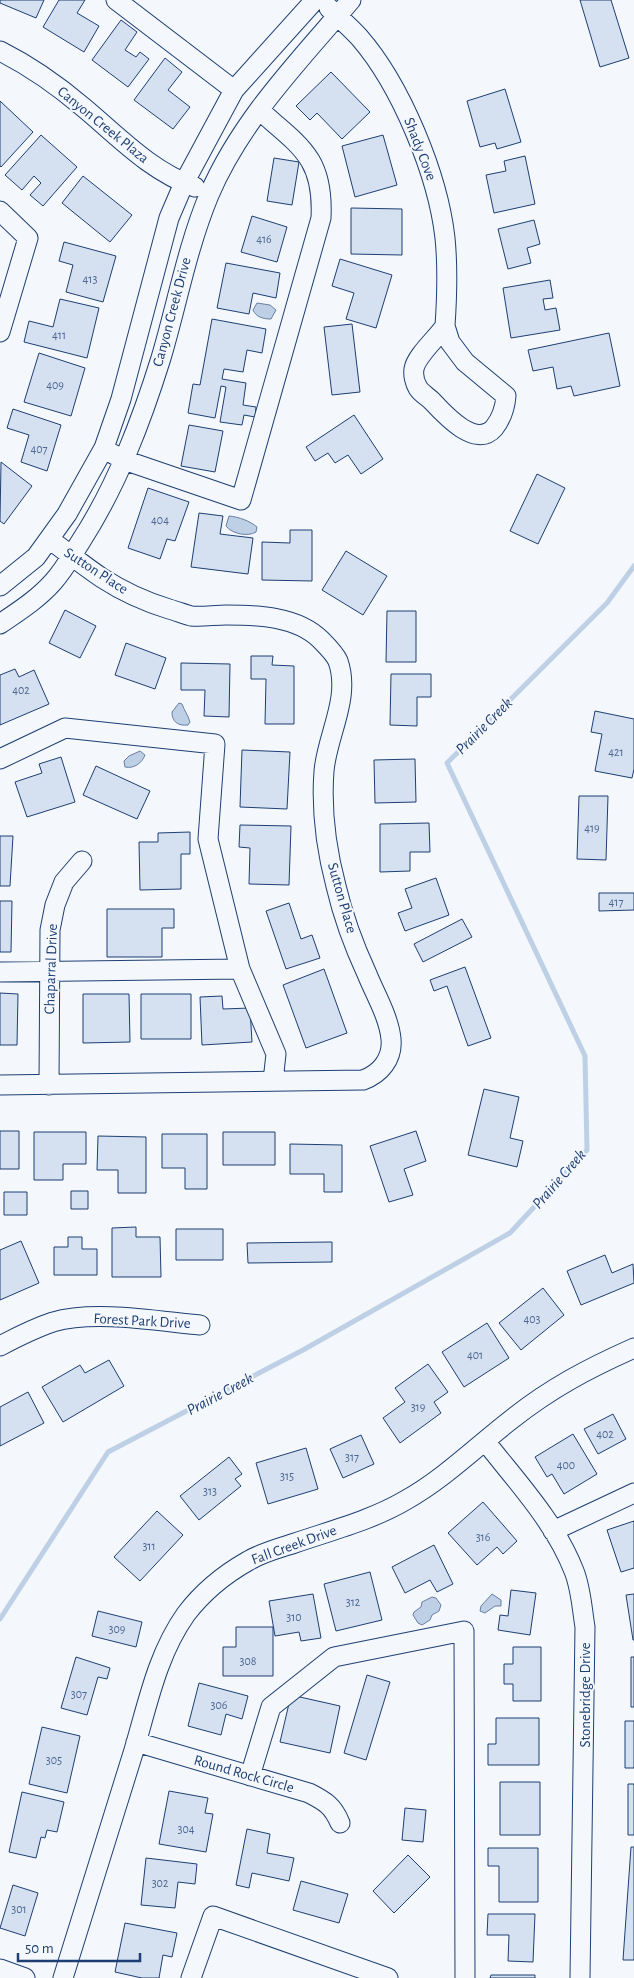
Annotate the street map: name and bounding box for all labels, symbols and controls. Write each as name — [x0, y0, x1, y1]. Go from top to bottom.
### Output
street label: Canyon Creek Plaza — [54, 84, 152, 166]
street label: Shady Cove — [401, 116, 439, 183]
house number: 416 — [256, 233, 272, 245]
street label: Canyon Creek Drive — [150, 256, 194, 368]
house number: 413 — [83, 273, 97, 285]
house number: 411 — [52, 329, 66, 341]
house number: 409 — [46, 379, 64, 391]
house number: 407 — [30, 443, 48, 455]
house number: 404 — [151, 514, 169, 526]
street label: Sutton Place — [61, 545, 131, 597]
house number: 402 — [12, 684, 30, 696]
water label: Prairie Creek — [453, 695, 515, 757]
house number: 421 — [608, 746, 624, 758]
house number: 419 — [584, 822, 600, 834]
street label: Sutton Place — [325, 861, 359, 935]
house number: 417 — [609, 896, 623, 908]
street label: Chaparral Drive — [42, 923, 60, 1015]
water label: Prairie Creek — [529, 1146, 589, 1212]
street label: Forest Park Drive — [93, 1311, 191, 1331]
house number: 403 — [523, 1313, 541, 1325]
house number: 401 — [467, 1349, 483, 1361]
water label: Prairie Creek — [184, 1370, 256, 1418]
house number: 319 — [411, 1401, 426, 1413]
house number: 402 — [596, 1428, 614, 1440]
house number: 317 — [345, 1451, 359, 1463]
house number: 400 — [557, 1459, 575, 1471]
house number: 315 — [280, 1470, 294, 1482]
house number: 313 — [203, 1485, 217, 1497]
street label: Fall Creek Drive — [249, 1523, 339, 1567]
house number: 316 — [476, 1531, 491, 1543]
house number: 311 — [142, 1540, 156, 1552]
house number: 312 — [346, 1596, 361, 1608]
house number: 310 — [286, 1611, 302, 1623]
house number: 309 — [109, 1623, 126, 1635]
street label: Stonebridge Drive — [578, 1642, 593, 1748]
house number: 308 — [240, 1655, 257, 1667]
house number: 307 — [71, 1688, 87, 1700]
house number: 306 — [211, 1699, 228, 1711]
street label: Round Rock Circle — [192, 1753, 296, 1796]
house number: 305 — [46, 1754, 62, 1766]
house number: 304 — [177, 1823, 195, 1835]
house number: 302 — [152, 1877, 169, 1889]
house number: 301 — [11, 1903, 27, 1915]
scale bar — [18, 1930, 140, 1962]
text: 50 m — [25, 1941, 54, 1956]

